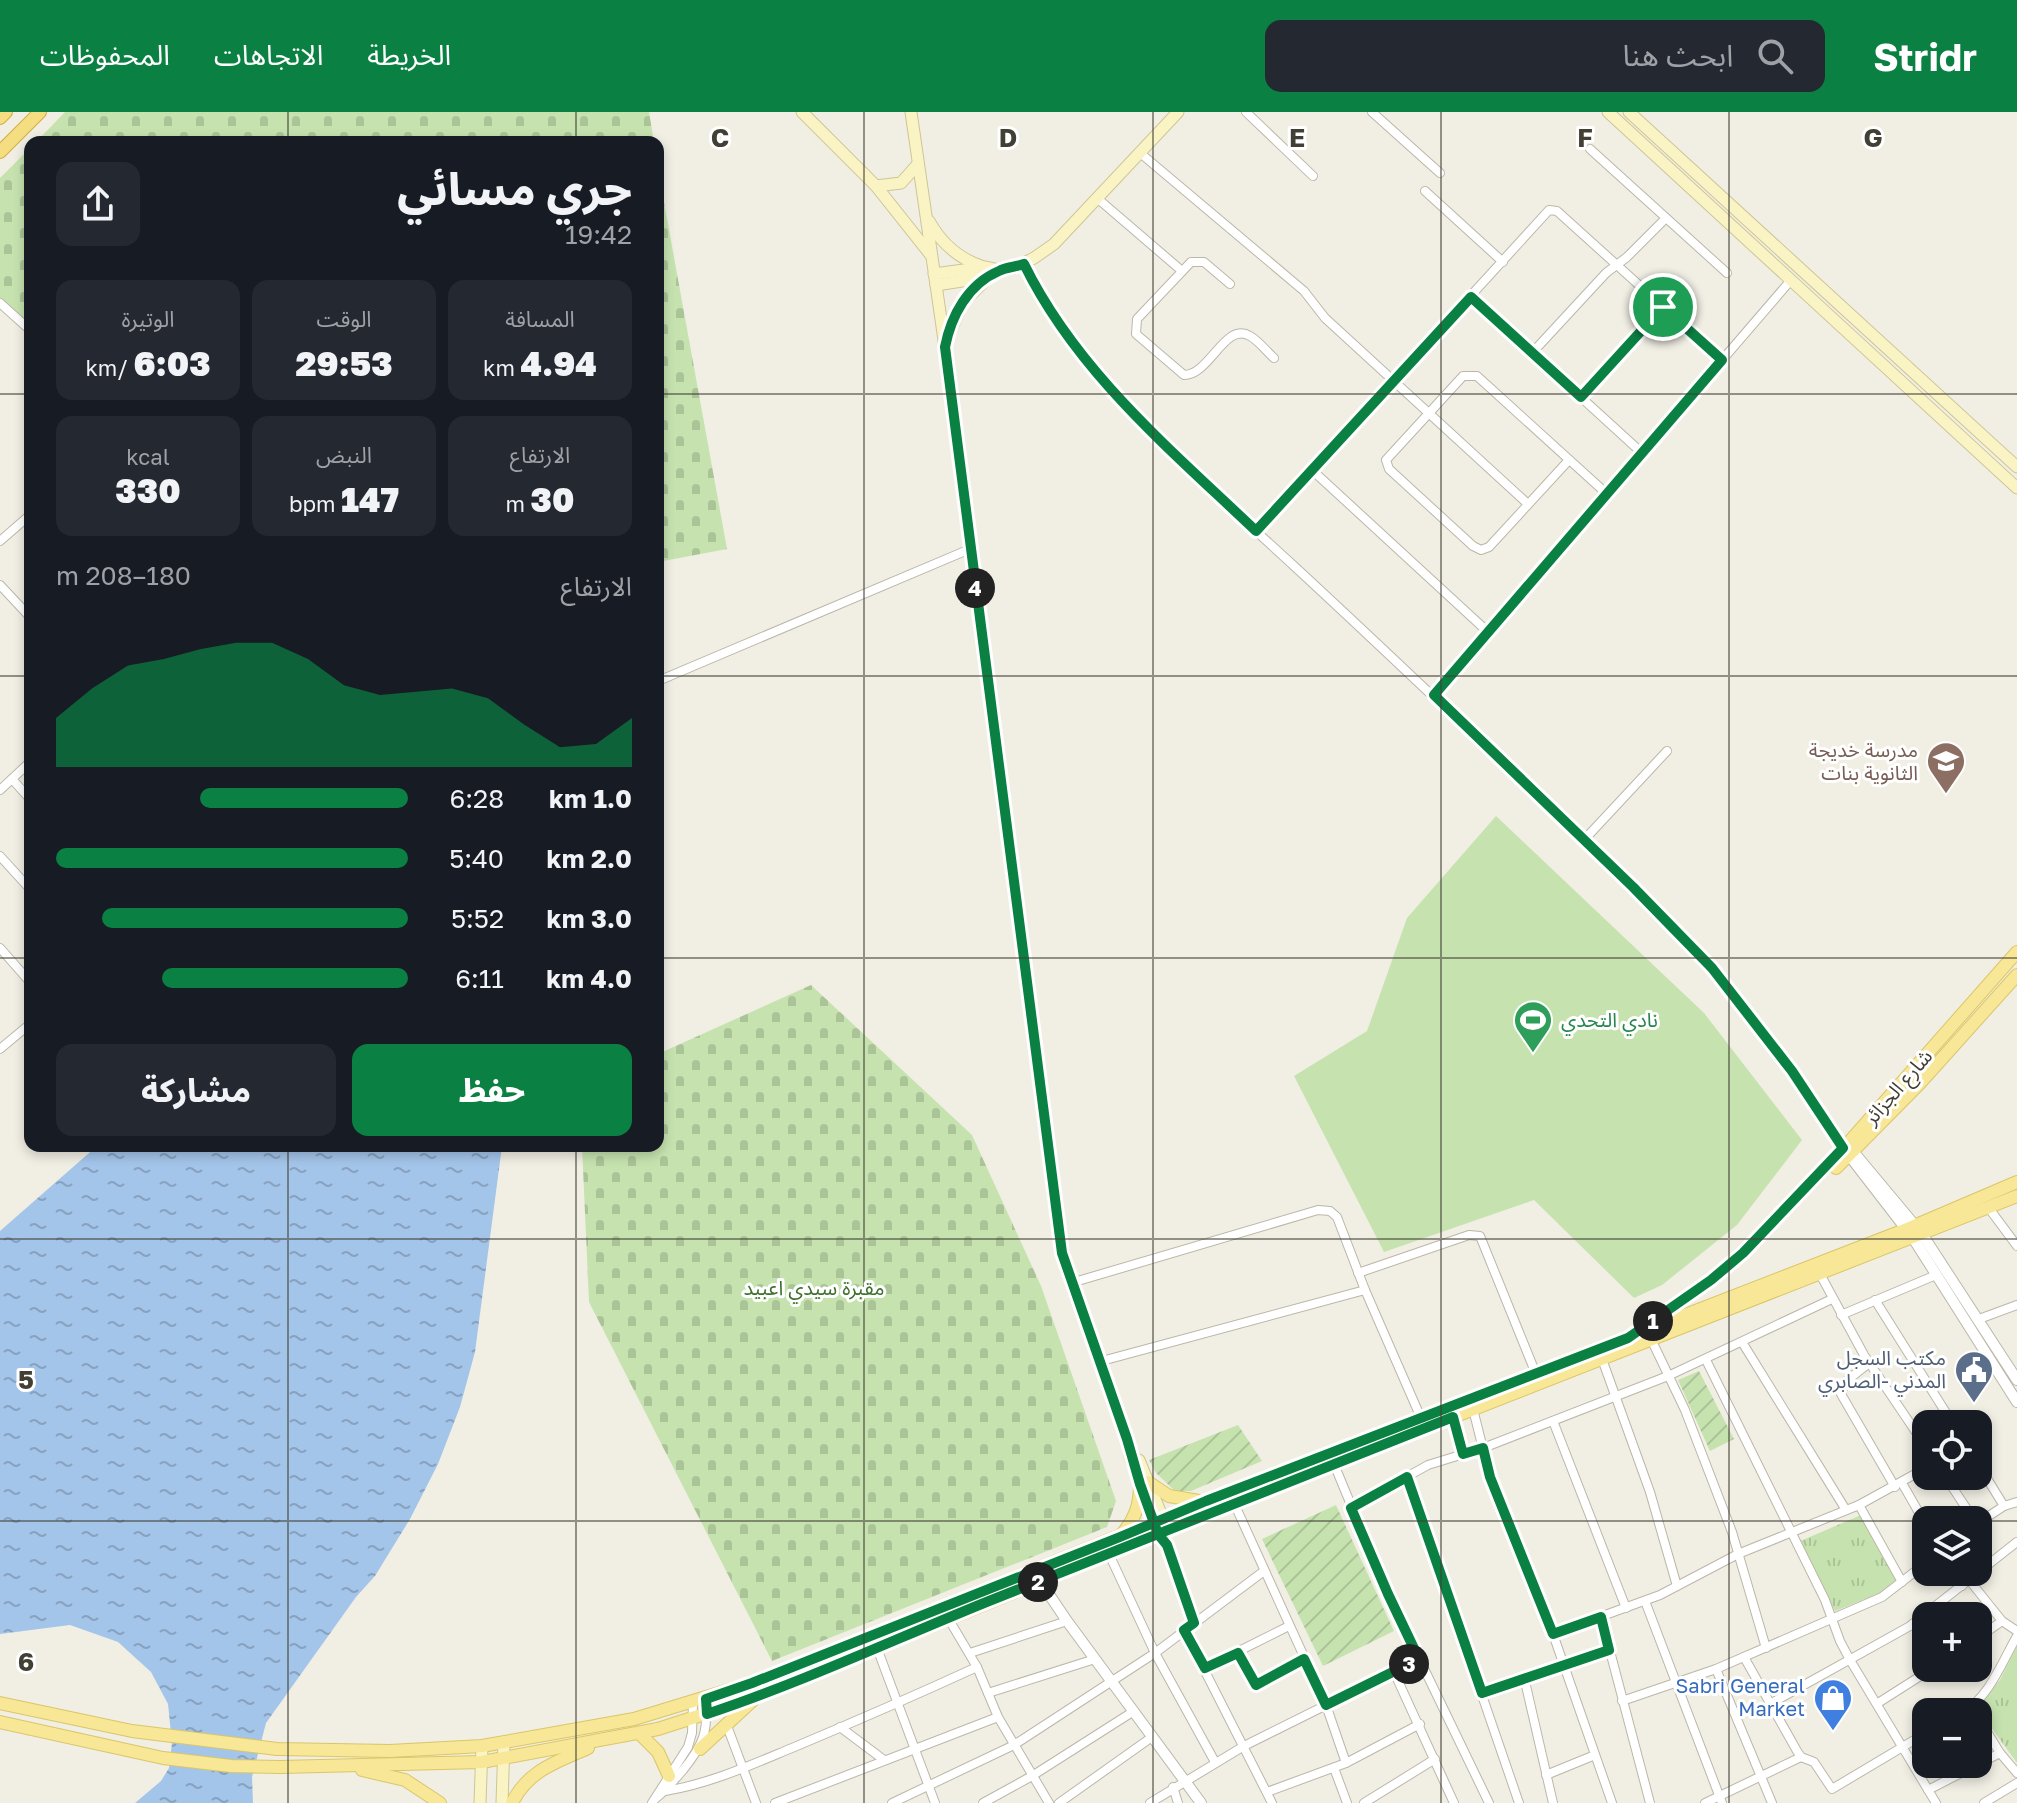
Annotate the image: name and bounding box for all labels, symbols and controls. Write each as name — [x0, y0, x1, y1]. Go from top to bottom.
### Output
search box — [1265, 20, 1825, 92]
icon: search — [1753, 34, 1797, 78]
text: Stridr — [1873, 34, 1977, 79]
text: ابحث هنا — [1622, 37, 1733, 73]
text: المحفوظات — [40, 38, 170, 71]
text: الاتجاهات — [214, 38, 323, 71]
text: الخريطة — [367, 38, 451, 71]
text: C — [711, 122, 729, 153]
text: D — [999, 122, 1017, 153]
text: E — [1289, 122, 1305, 153]
text: F — [1577, 122, 1593, 153]
text: G — [1863, 122, 1883, 153]
button: share — [56, 162, 140, 246]
text: جري مسائي — [397, 162, 632, 215]
text: 19:42 — [565, 219, 632, 250]
pin — [1629, 273, 1697, 341]
icon: arrive — [1641, 285, 1685, 329]
text: الوتيرة — [122, 305, 174, 332]
text: الوقت — [316, 305, 372, 332]
text: المسافة — [505, 305, 575, 332]
text: 6:03 — [133, 343, 211, 383]
text: 29:53 — [295, 343, 393, 383]
text: 4.94 — [520, 343, 597, 383]
text: /km — [85, 354, 133, 381]
text: km — [483, 354, 520, 381]
text: النبض — [316, 441, 372, 468]
text: الارتفاع — [510, 441, 570, 468]
text: kcal — [126, 443, 170, 470]
text: 330 — [115, 470, 181, 510]
text: 147 — [341, 479, 399, 519]
text: 30 — [531, 479, 574, 519]
text: bpm — [289, 490, 341, 517]
text: m — [506, 490, 531, 517]
text: 180–208 m — [56, 560, 191, 591]
pin: 4 — [955, 568, 995, 608]
text: الارتفاع — [561, 571, 632, 602]
text: 4 — [968, 574, 982, 601]
place label: مدرسة خديجة الثانوية بنات — [1809, 737, 1918, 785]
school or university icon: مدرسة خديجة الثانوية بنات — [1925, 740, 1967, 795]
text: 6:28 — [450, 783, 504, 814]
text: 1.0 km — [549, 783, 632, 814]
text: 5:40 — [449, 843, 504, 874]
text: 2.0 km — [547, 843, 632, 874]
text: 5:52 — [451, 903, 504, 934]
text: 3.0 km — [547, 903, 632, 934]
text: 6:11 — [455, 963, 504, 994]
text: 4.0 km — [546, 963, 632, 994]
sports icon: نادي التحدي — [1512, 999, 1554, 1054]
place label: نادي التحدي — [1561, 1007, 1658, 1036]
button: مشاركة — [56, 1044, 336, 1136]
button: حفظ — [352, 1044, 632, 1136]
street label: شارع الجزائر — [1857, 1044, 1940, 1132]
park label: مقبرة سيدي اعبيد — [743, 1275, 885, 1304]
pin: 1 — [1633, 1301, 1673, 1341]
text: 1 — [1647, 1307, 1659, 1334]
place label: مكتب السجل المدني -الصابري — [1818, 1345, 1946, 1397]
public building icon: مكتب السجل المدني -الصابري — [1953, 1349, 1995, 1404]
text: 5 — [18, 1364, 34, 1395]
map controls — [1912, 1410, 1992, 1778]
button: locate — [1912, 1410, 1992, 1490]
button: layers — [1912, 1506, 1992, 1586]
pin: 2 — [1018, 1562, 1058, 1602]
text: 2 — [1031, 1568, 1045, 1595]
button: + — [1912, 1602, 1992, 1682]
pin: 3 — [1389, 1644, 1429, 1684]
text: 6 — [18, 1646, 34, 1677]
text: 3 — [1402, 1650, 1416, 1677]
place label: Sabri General Market — [1676, 1673, 1805, 1720]
shop icon: Sabri General Market — [1812, 1677, 1854, 1732]
button: − — [1912, 1698, 1992, 1778]

